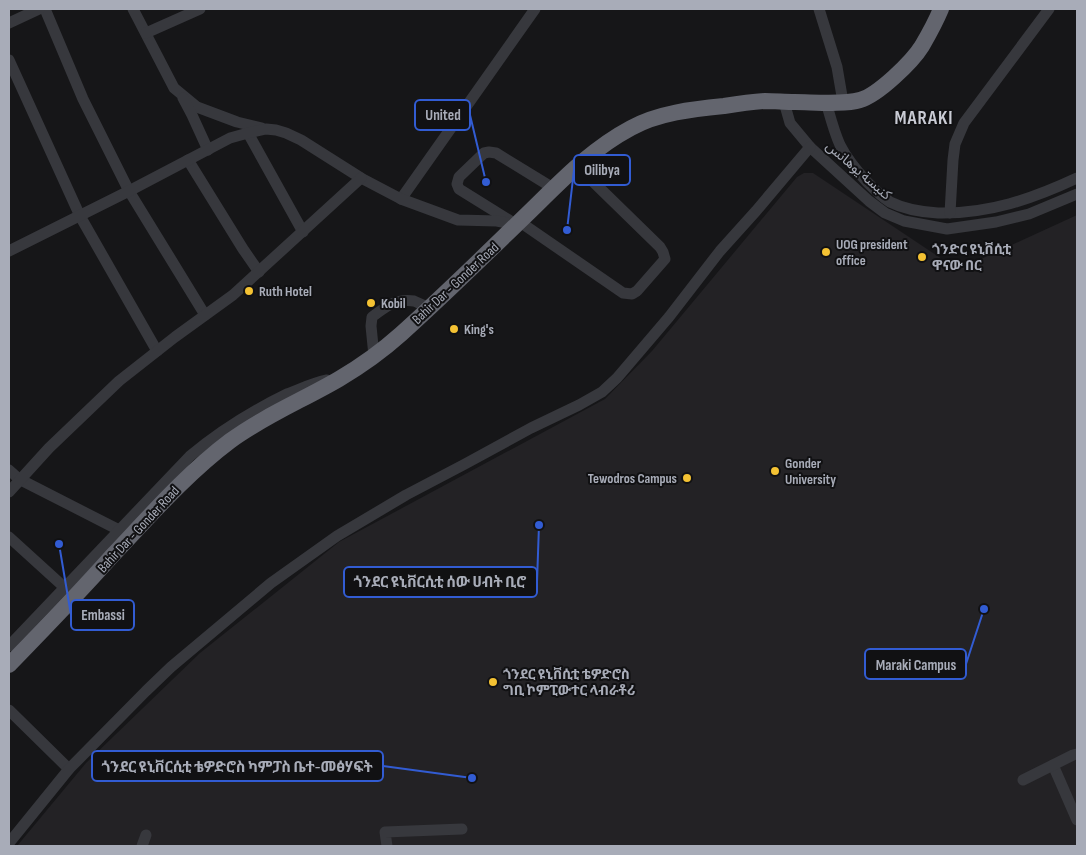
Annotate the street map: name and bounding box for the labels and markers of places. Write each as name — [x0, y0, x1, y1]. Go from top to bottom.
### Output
callout: United — [415, 100, 470, 130]
callout: Oilibya — [574, 155, 630, 185]
place label: UOG president office — [836, 236, 908, 269]
place label: ጎንድር ዩኒቨሲቲ ዋናው በር — [932, 241, 1012, 274]
marker: UOG president office — [820, 246, 832, 258]
marker: ጎንድር ዩኒቨሲቲ ዋናው በር — [916, 251, 928, 263]
place label: Ruth Hotel — [259, 283, 312, 300]
marker: Ruth Hotel — [243, 285, 255, 297]
place label: Kobil — [381, 295, 406, 312]
marker: Kobil — [365, 297, 377, 309]
place label: King's — [464, 321, 494, 338]
marker: King's — [448, 323, 460, 335]
place label: Gonder University — [785, 455, 836, 488]
marker: Gonder University — [769, 465, 781, 477]
place label: Tewodros Campus — [588, 470, 677, 487]
marker: Tewodros Campus — [681, 472, 693, 484]
callout: ጎንደር ዩኒቨርሲቲ ሰው ሀብት ቢሮ — [344, 567, 537, 597]
callout: Embassi — [71, 600, 134, 630]
callout: Maraki Campus — [865, 649, 966, 679]
place label: ጎንደር ዩኒቨሲቲ ቴዎድሮስ ግቢ ኮምፒውተር ላብራቶሪ — [503, 666, 635, 699]
marker: ጎንደር ዩኒቨሲቲ ቴዎድሮስ ግቢ ኮምፒውተር ላብራቶሪ — [487, 676, 499, 688]
callout: ጎንደር ዩኒቨርሲቲ ቴዎድሮስ ካምፓስ ቤተ-መፅሃፍት — [92, 751, 383, 781]

